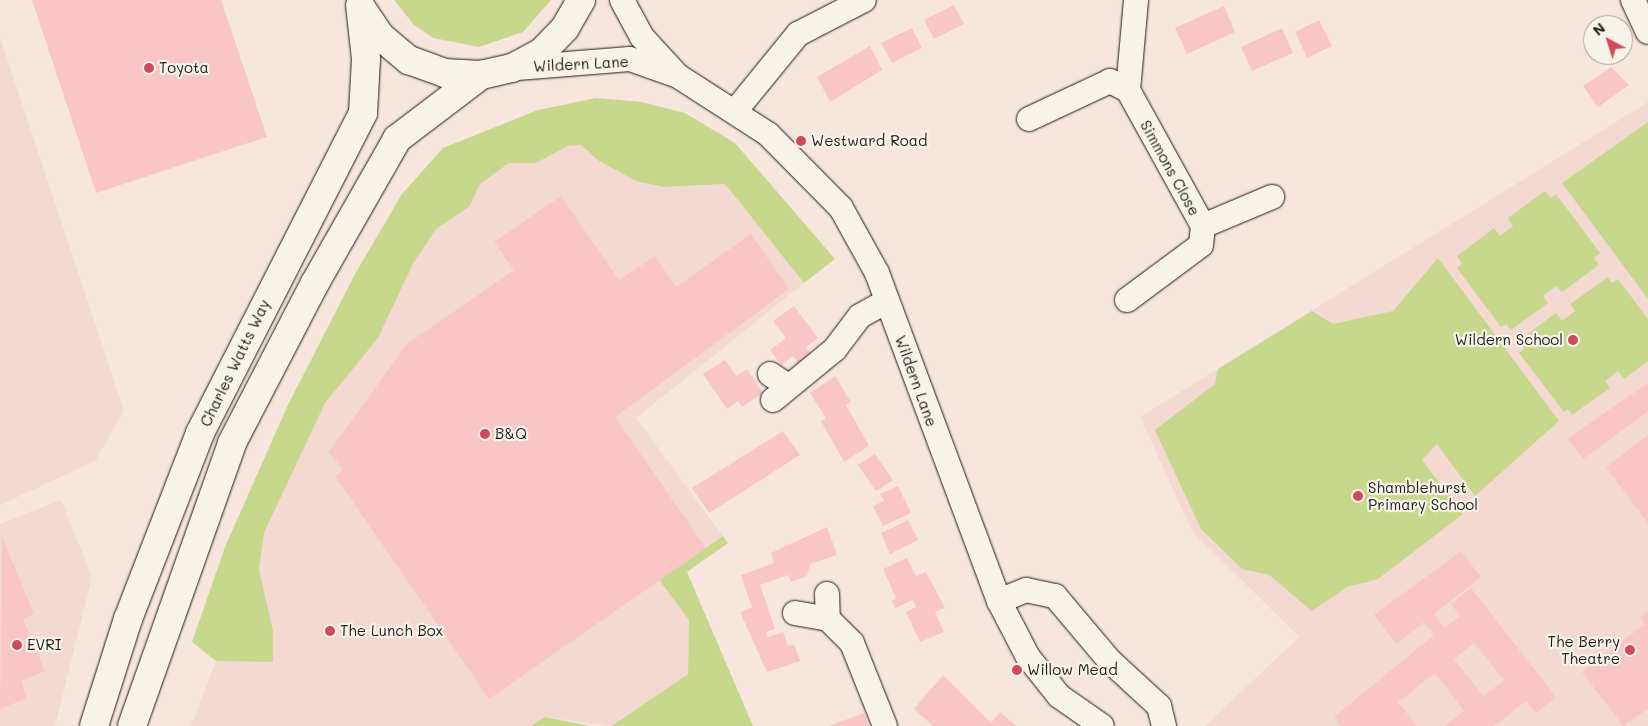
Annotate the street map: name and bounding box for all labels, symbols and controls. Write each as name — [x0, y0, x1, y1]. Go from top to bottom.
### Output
north arrow — [1583, 15, 1633, 65]
text: N — [1588, 18, 1609, 40]
street label: Wildern Lane — [533, 53, 629, 75]
place label: Toyota — [159, 59, 209, 77]
marker: Toyota — [143, 62, 155, 74]
street label: Simmons Close — [1136, 117, 1204, 219]
place label: Westward Road — [811, 132, 928, 150]
marker: Westward Road — [795, 135, 807, 147]
street label: Charles Watts Way — [196, 296, 274, 430]
place label: Wildern School — [1455, 331, 1563, 349]
street label: Wildern Lane — [891, 333, 941, 429]
marker: Wildern School — [1567, 334, 1579, 346]
place label: B&Q — [495, 425, 527, 443]
marker: B&Q — [479, 428, 491, 440]
place label: Shamblehurst Primary School — [1368, 478, 1478, 513]
marker: Shamblehurst Primary School — [1352, 490, 1364, 502]
place label: The Lunch Box — [340, 622, 443, 640]
marker: The Lunch Box — [324, 625, 336, 637]
place label: The Berry Theatre — [1548, 632, 1620, 667]
place label: EVRI — [27, 636, 61, 654]
marker: EVRI — [11, 639, 23, 651]
marker: The Berry Theatre — [1624, 644, 1636, 656]
place label: Willow Mead — [1027, 661, 1118, 679]
marker: Willow Mead — [1011, 664, 1023, 676]

